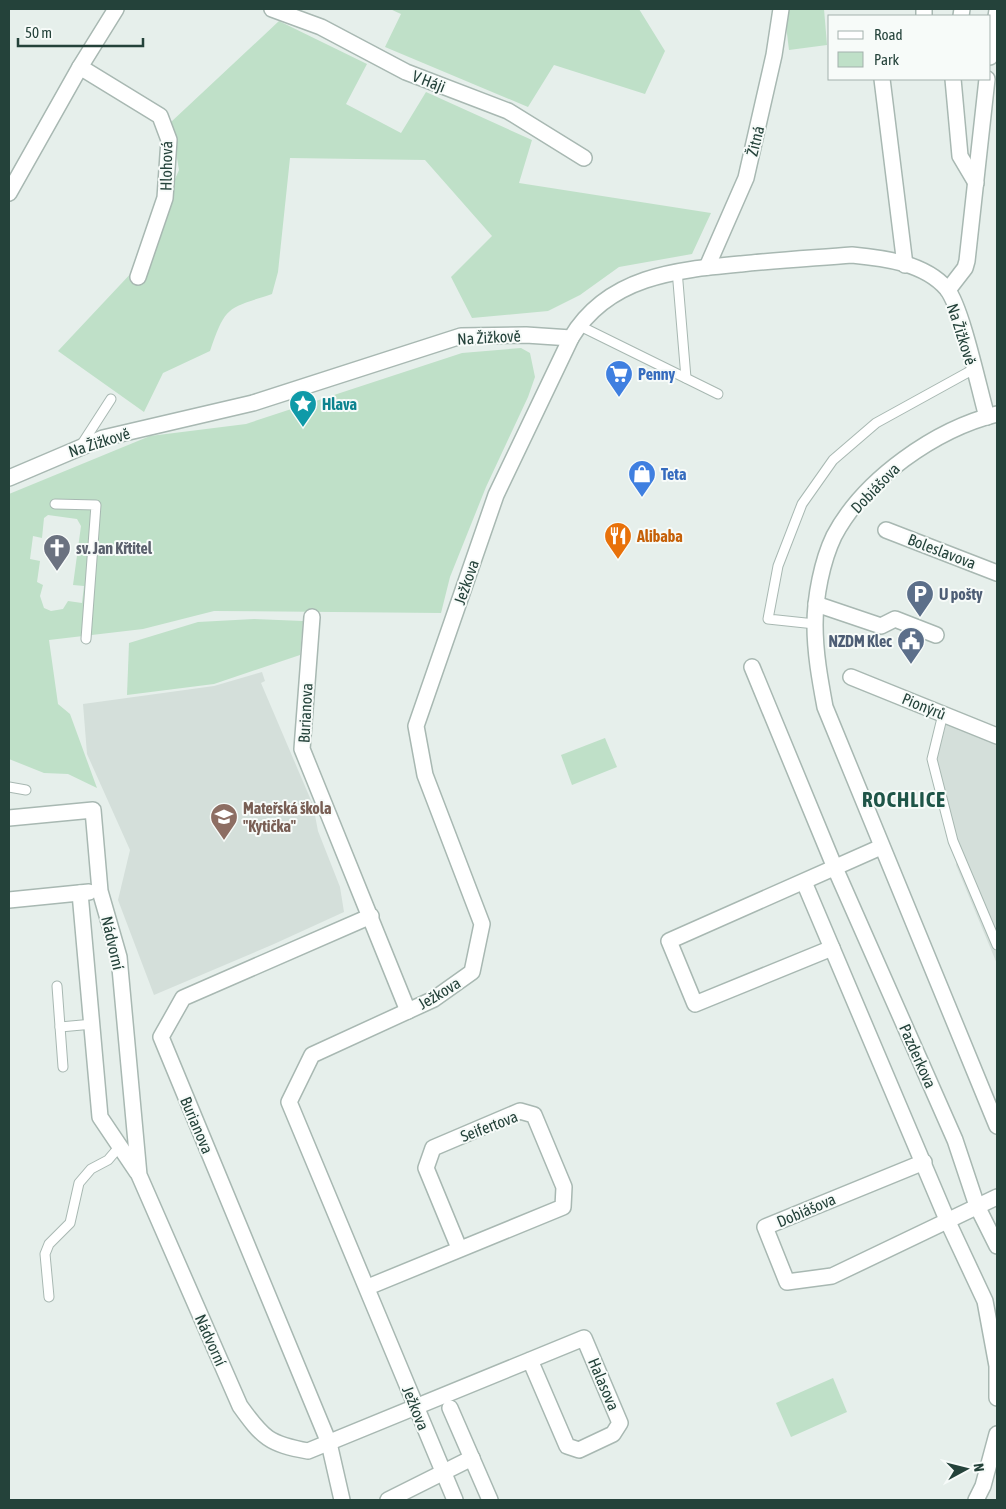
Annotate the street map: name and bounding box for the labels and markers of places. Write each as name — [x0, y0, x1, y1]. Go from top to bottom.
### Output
supermarket icon: Penny — [604, 359, 634, 398]
place label: Penny — [638, 365, 675, 383]
place icon: Hlava — [288, 389, 318, 428]
place label: Hlava — [322, 395, 357, 413]
shop icon: Teta — [627, 459, 657, 498]
place label: Teta — [661, 465, 686, 483]
restaurant icon: Alibaba — [603, 521, 633, 560]
place label: Alibaba — [636, 527, 683, 545]
church icon: sv. Jan Křtitel — [42, 533, 72, 572]
place label: sv. Jan Křtitel — [76, 539, 153, 557]
parking icon: U pošty — [905, 579, 935, 618]
place label: U pošty — [939, 585, 983, 603]
public building icon: NZDM Klec — [896, 626, 926, 665]
place label: NZDM Klec — [828, 632, 892, 650]
place label: Mateřská škola "Kytička" — [243, 799, 331, 835]
school or university icon: Mateřská škola "Kytička" — [209, 802, 239, 841]

